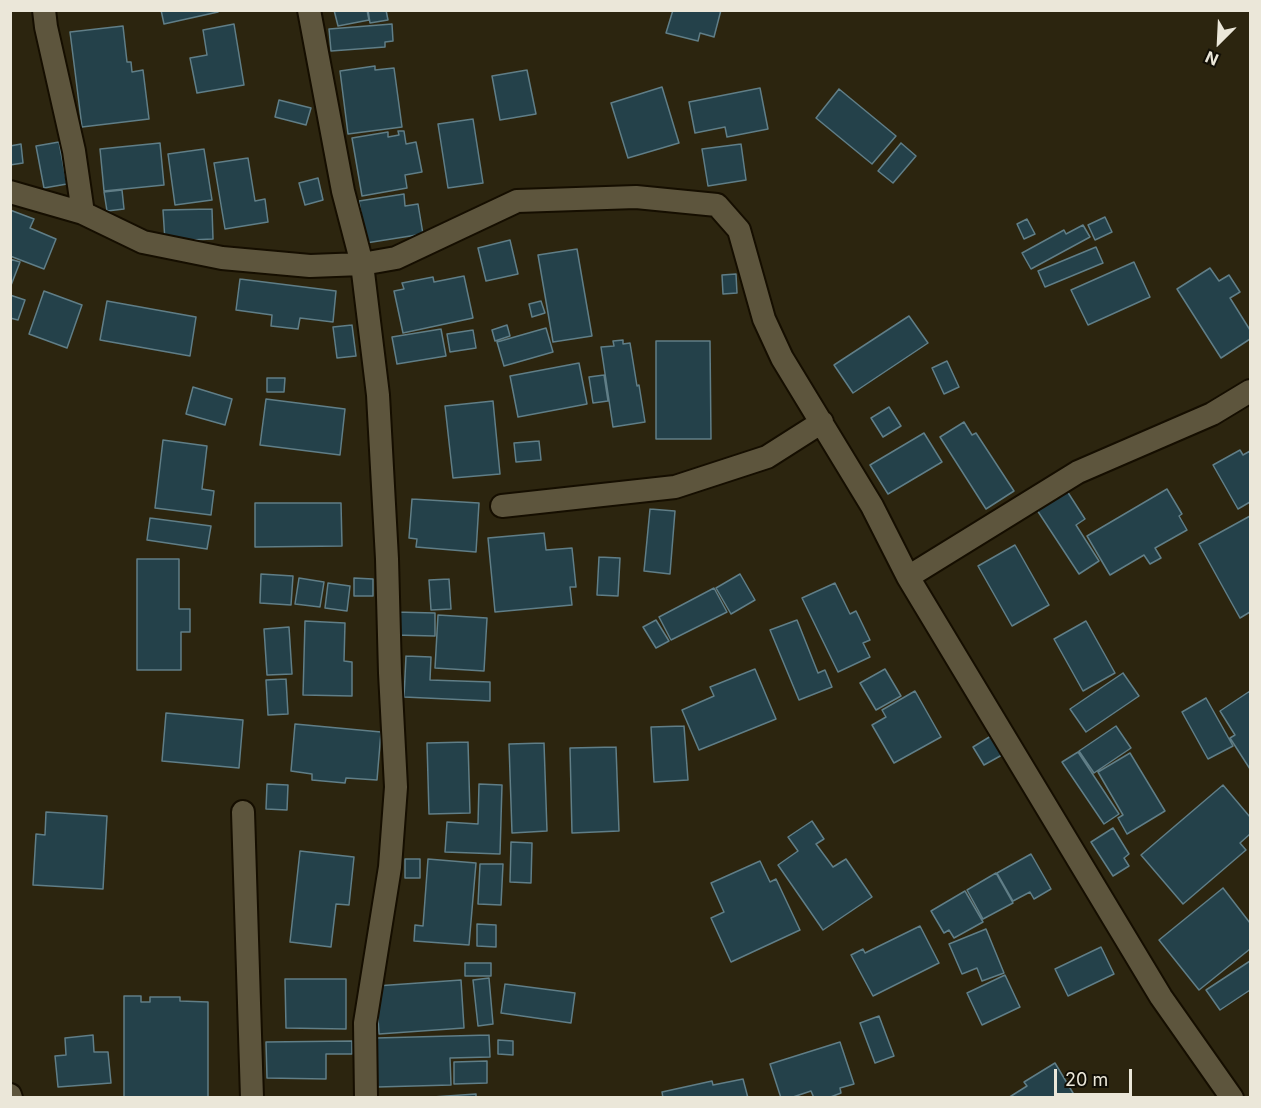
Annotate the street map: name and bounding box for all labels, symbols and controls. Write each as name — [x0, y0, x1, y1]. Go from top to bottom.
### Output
north arrow — [1189, 12, 1249, 72]
text: N — [1202, 47, 1221, 70]
scale bar — [1057, 1057, 1135, 1095]
text: 20 m — [1065, 1069, 1108, 1090]

